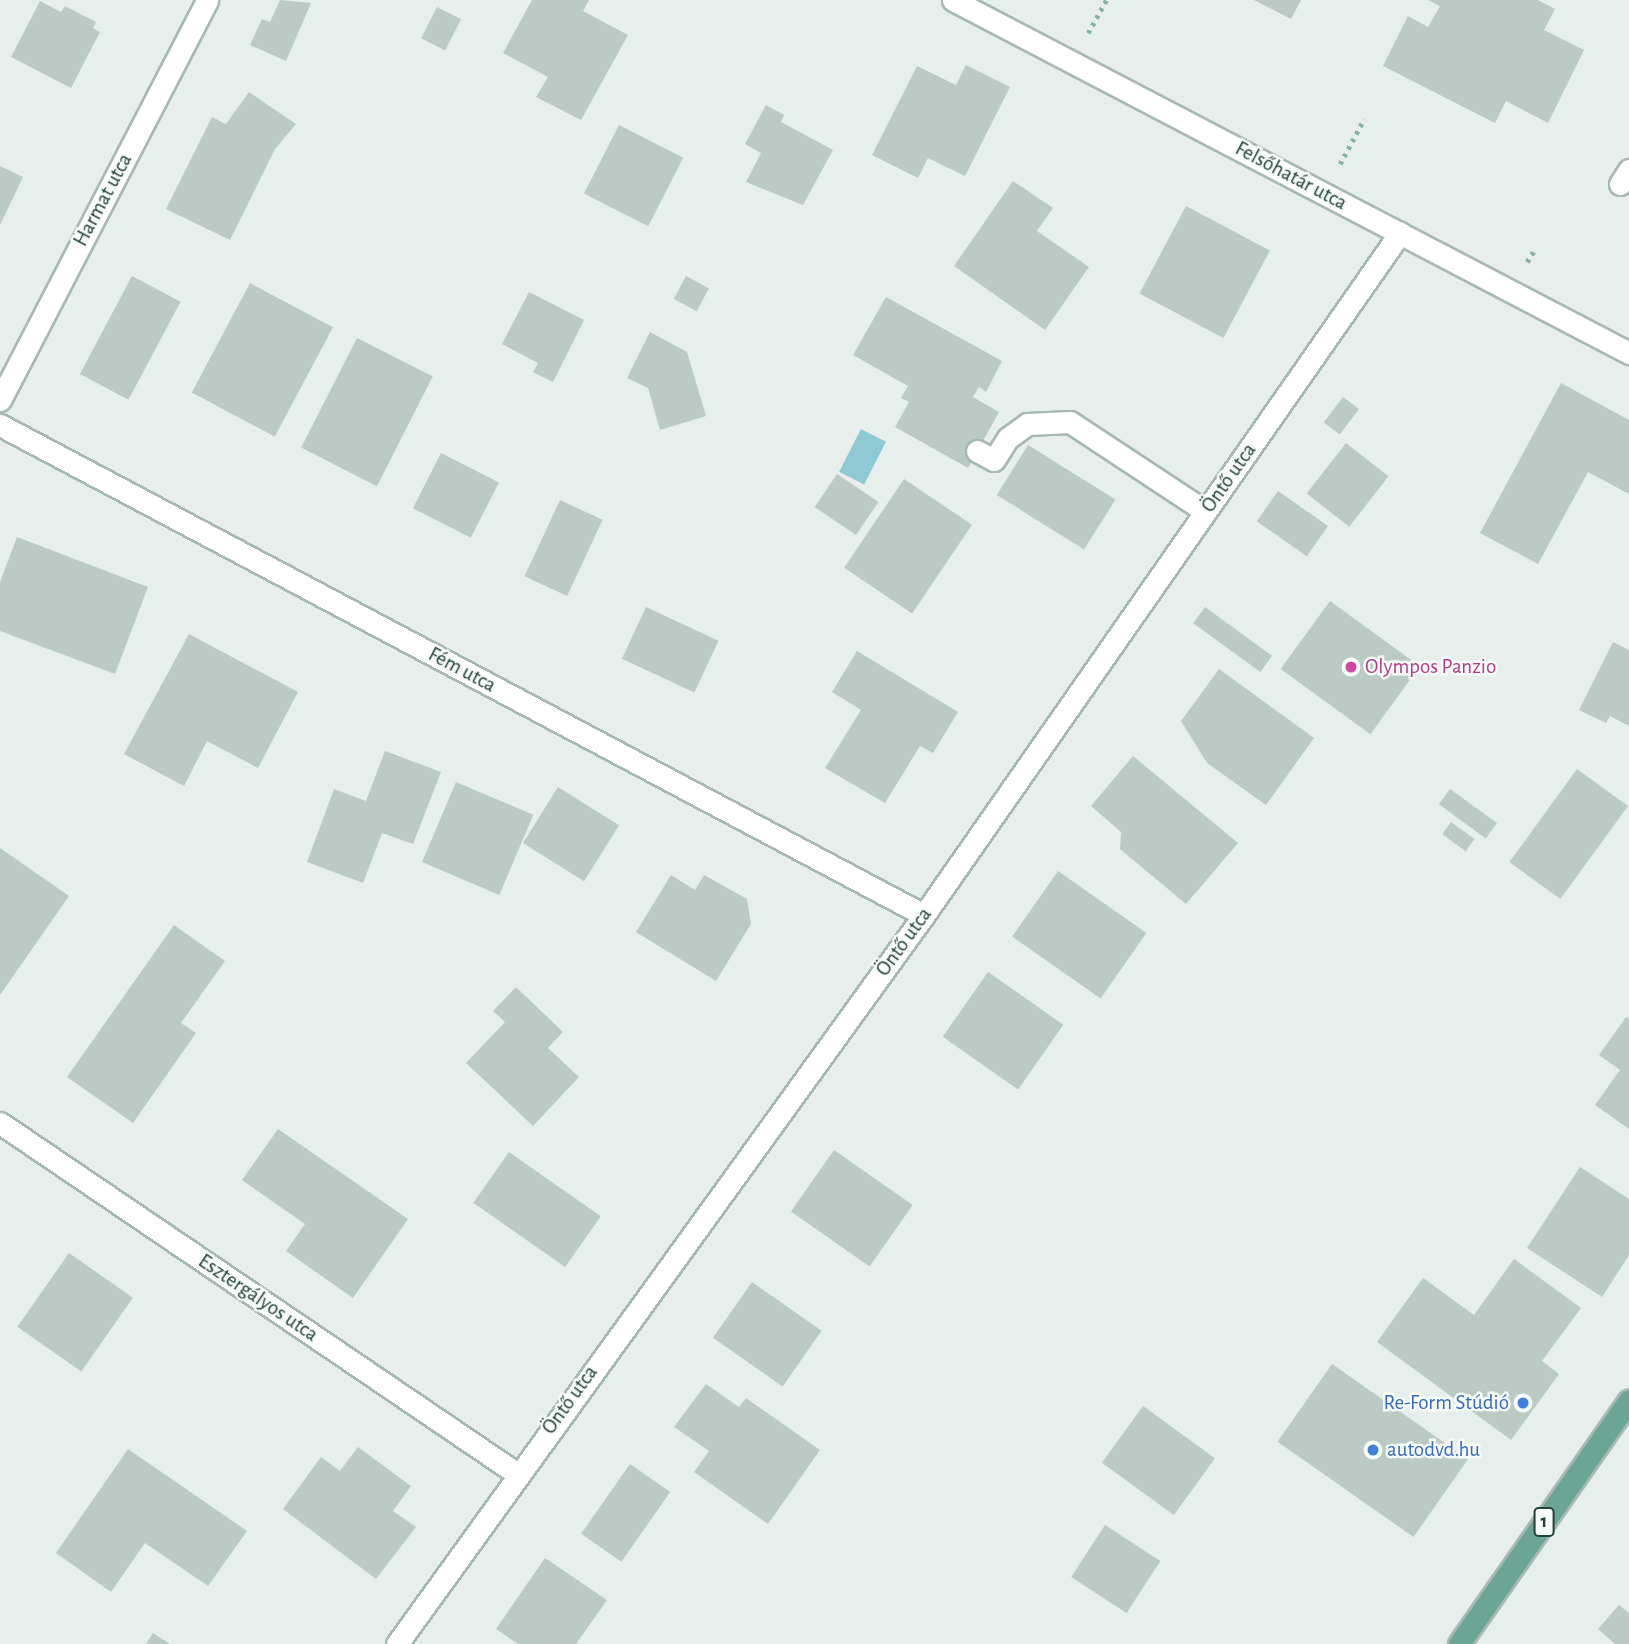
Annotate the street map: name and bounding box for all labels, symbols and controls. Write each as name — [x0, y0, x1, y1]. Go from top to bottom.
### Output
street label: Felsőhatár utca — [1231, 136, 1351, 216]
street label: Harmat utca — [68, 149, 138, 251]
street label: Öntő utca — [1196, 438, 1262, 518]
street label: Fém utca — [424, 642, 500, 698]
place label: Olympos Panzio — [1365, 654, 1496, 680]
marker: Olympos Panzio — [1343, 659, 1359, 675]
street label: Öntő utca — [871, 903, 937, 981]
street label: Esztergályos utca — [193, 1249, 323, 1347]
street label: Öntő utca — [537, 1361, 603, 1439]
place label: Re-Form Stúdió — [1384, 1390, 1509, 1416]
marker: Re-Form Stúdió — [1515, 1395, 1531, 1411]
place label: autodvd.hu — [1387, 1437, 1480, 1463]
marker: autodvd.hu — [1365, 1442, 1381, 1458]
road number: 1 — [1534, 1506, 1554, 1538]

